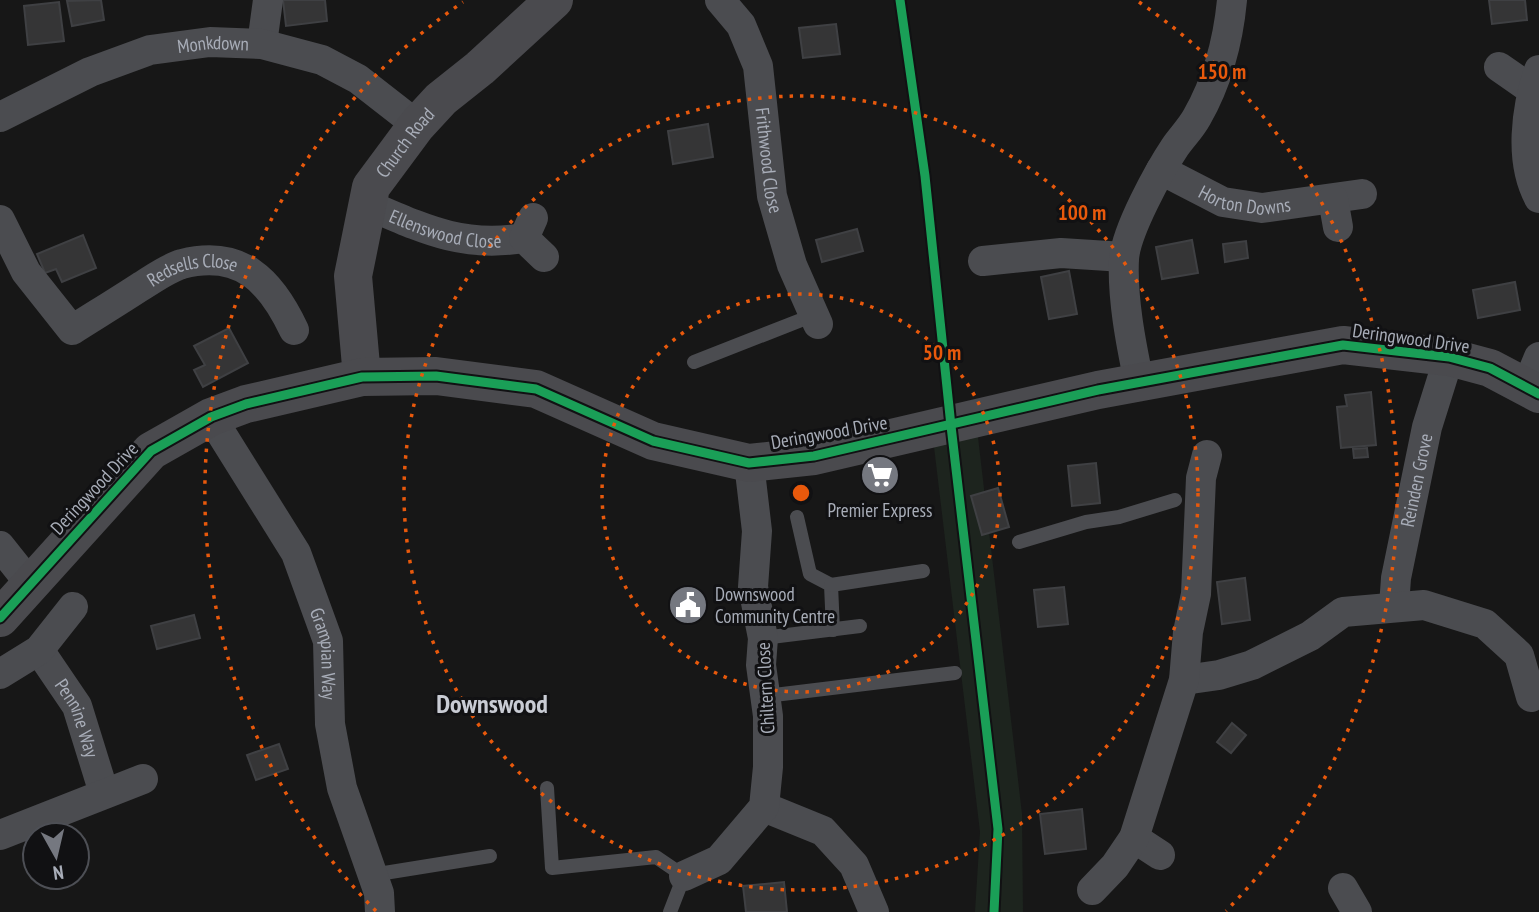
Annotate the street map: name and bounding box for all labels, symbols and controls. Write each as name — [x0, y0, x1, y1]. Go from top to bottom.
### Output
street label: Monkdown — [176, 30, 249, 58]
text: 150 m — [1198, 58, 1246, 85]
street label: Church Road — [370, 102, 439, 182]
street label: Frithwood Close — [751, 106, 788, 216]
street label: Horton Downs — [1195, 180, 1292, 220]
text: 100 m — [1058, 199, 1106, 226]
street label: Ellenswood Close — [386, 204, 502, 253]
street label: Redsells Close — [142, 248, 241, 292]
street label: Deringwood Drive — [1351, 318, 1471, 358]
text: 50 m — [923, 339, 961, 366]
street label: Deringwood Drive — [769, 410, 889, 454]
street label: Reinden Grove — [1395, 431, 1437, 529]
street label: Deringwood Drive — [45, 437, 143, 539]
supermarket icon: Premier Express — [859, 454, 901, 496]
centre of rings — [789, 481, 813, 505]
place label: Premier Express — [828, 498, 932, 522]
place label: Downswood Community Centre — [715, 582, 835, 628]
public building icon: Downswood Community Centre — [667, 584, 709, 626]
street label: Grampian Way — [305, 604, 341, 701]
street label: Chiltern Close — [751, 641, 779, 734]
street label: Pennine Way — [50, 674, 104, 761]
district label: Downswood — [436, 687, 548, 720]
north arrow — [21, 821, 91, 891]
text: N — [52, 860, 65, 885]

